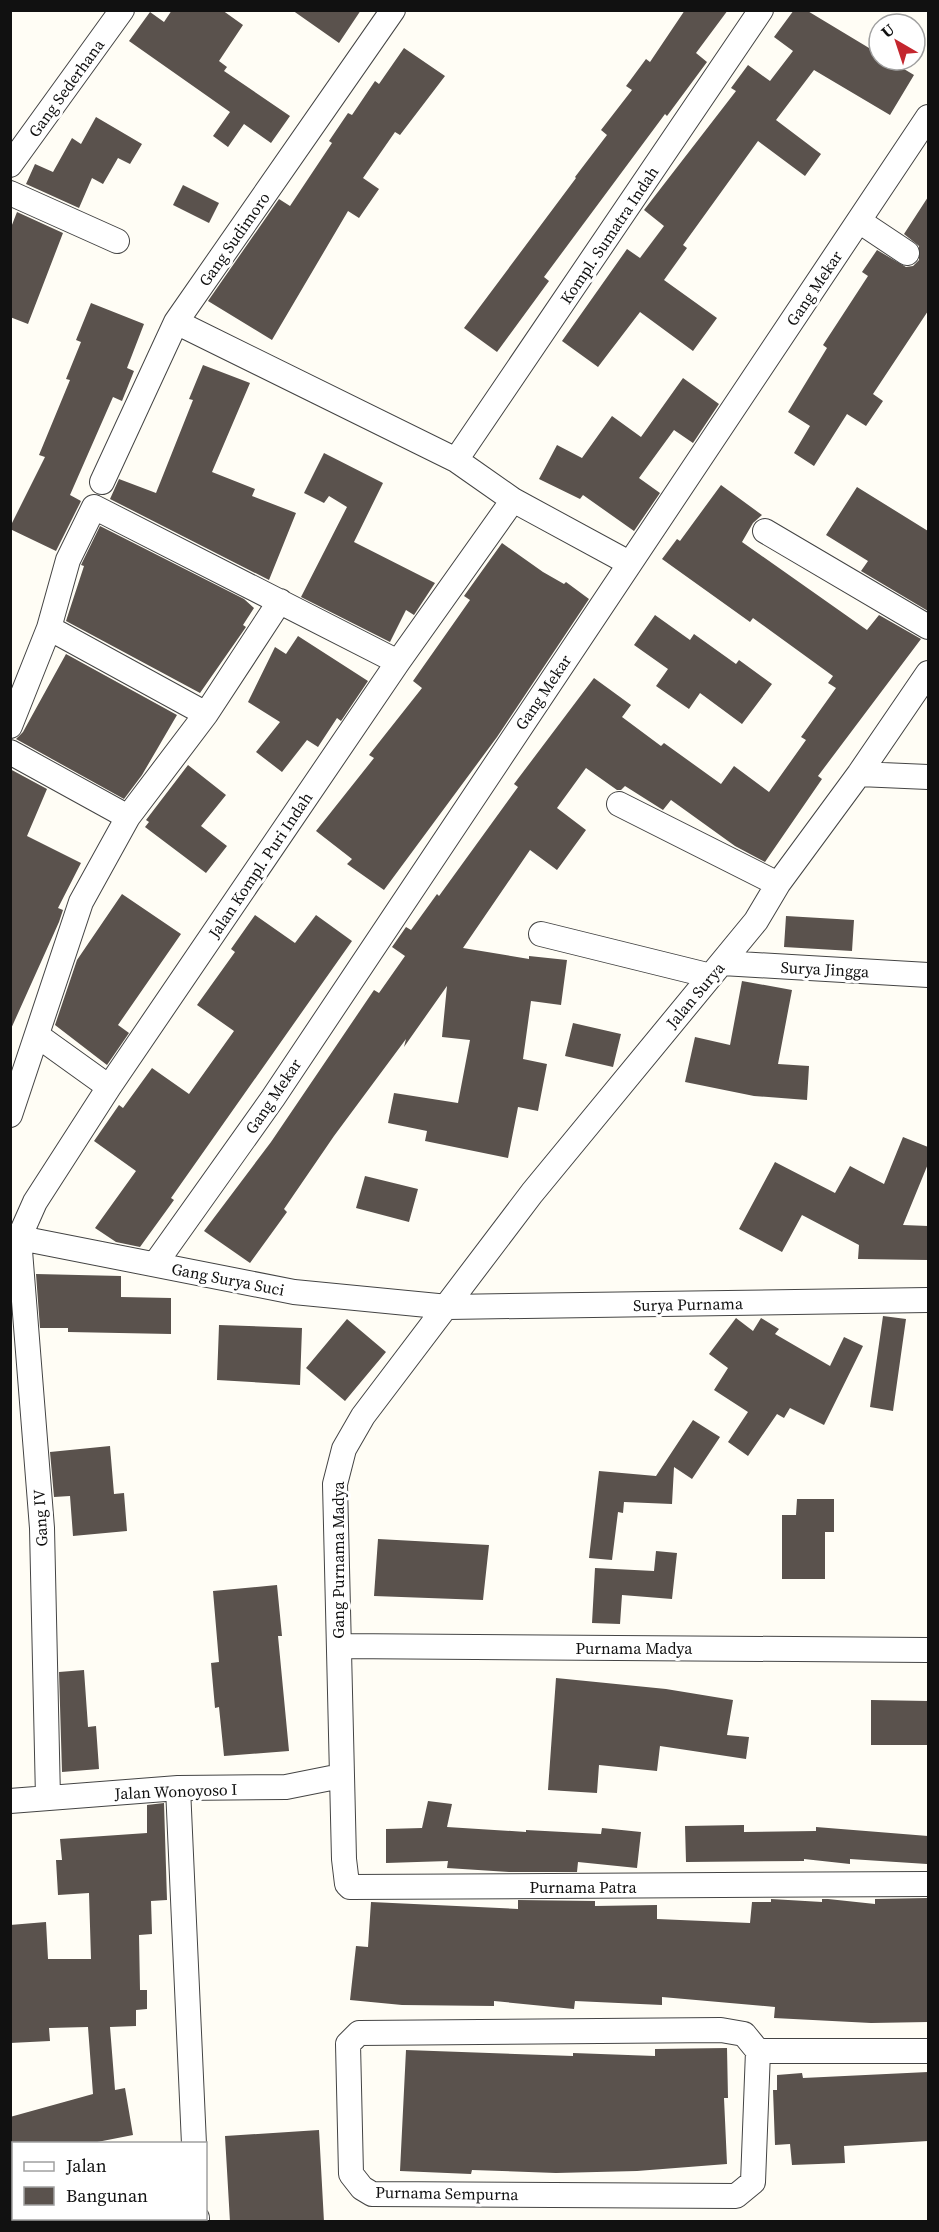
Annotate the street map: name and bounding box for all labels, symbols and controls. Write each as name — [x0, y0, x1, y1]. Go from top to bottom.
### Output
north arrow — [867, 12, 927, 72]
text: U — [876, 18, 899, 43]
street label: Gang Sederhana — [23, 34, 110, 142]
street label: Kompl. Sumatra Indah — [555, 162, 664, 308]
street label: Gang Sudimoro — [193, 187, 275, 290]
street label: Gang Mekar — [781, 246, 847, 330]
street label: Gang Mekar — [510, 650, 576, 734]
street label: Jalan Kompl. Puri Indah — [202, 787, 317, 943]
street label: Surya Jingga — [780, 956, 871, 982]
street label: Jalan Surya — [660, 957, 730, 1034]
street label: Gang Mekar — [240, 1054, 306, 1138]
street label: Gang Surya Suci — [170, 1257, 287, 1301]
street label: Surya Purnama — [633, 1292, 744, 1316]
street label: Gang Purnama Madya — [327, 1480, 349, 1639]
street label: Gang IV — [28, 1489, 52, 1547]
street label: Purnama Madya — [576, 1637, 693, 1659]
street label: Jalan Wonoyoso I — [113, 1778, 238, 1804]
street label: Purnama Patra — [529, 1876, 637, 1898]
legend — [12, 2142, 207, 2220]
text: Jalan — [65, 2153, 107, 2178]
street label: Purnama Sempurna — [375, 2181, 520, 2205]
text: Bangunan — [66, 2183, 148, 2208]

